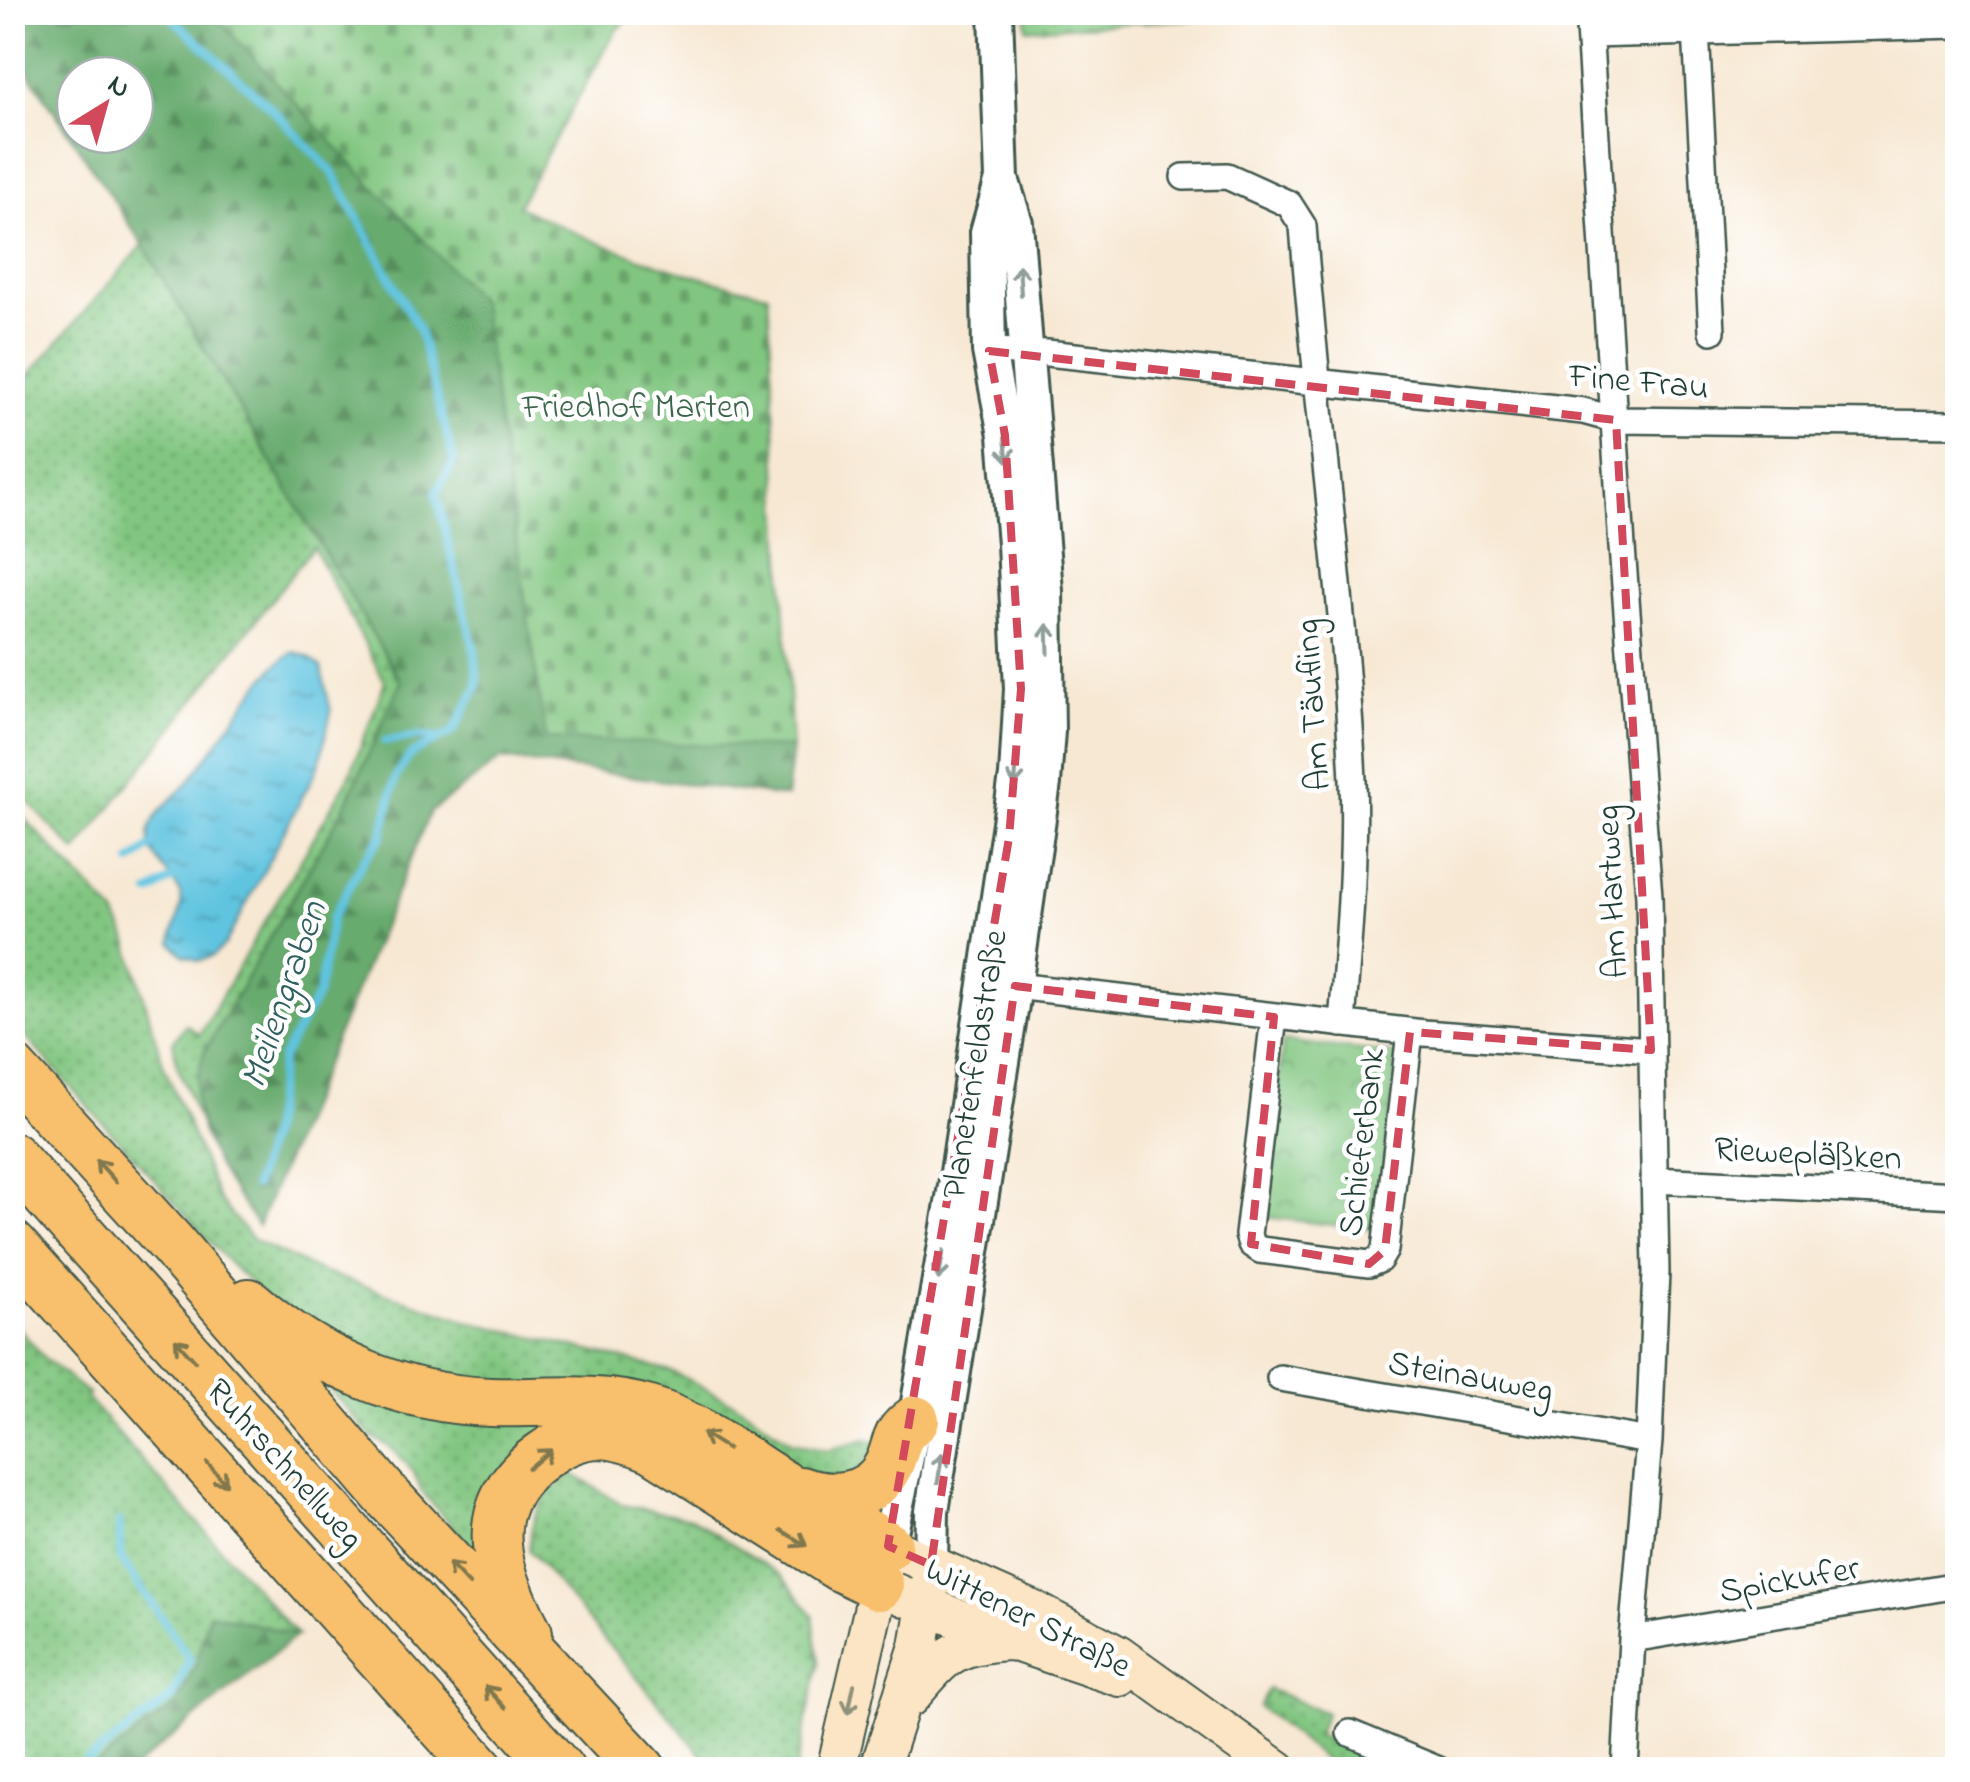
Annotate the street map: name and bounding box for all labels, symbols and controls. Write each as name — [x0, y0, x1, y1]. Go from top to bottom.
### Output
north arrow — [55, 55, 155, 155]
text: N — [98, 66, 138, 110]
one-way arrow — [1010, 264, 1029, 296]
street label: Fine Frau — [1566, 352, 1711, 415]
park label: Friedhof Marten — [521, 383, 750, 434]
one-way arrow — [997, 430, 1016, 462]
street label: Am Täufling — [1283, 617, 1346, 792]
one-way arrow — [1038, 623, 1057, 655]
one-way arrow — [1007, 755, 1026, 787]
street label: Am Hartweg — [1583, 804, 1644, 980]
water label: Meilengraben — [228, 893, 344, 1096]
street label: Planetenfeldstraße — [930, 926, 1023, 1203]
street label: Schieferbank — [1327, 1045, 1400, 1240]
street label: Riewepläßken — [1713, 1125, 1903, 1186]
one-way arrow — [94, 1160, 118, 1184]
one-way arrow — [931, 1249, 950, 1281]
one-way arrow — [174, 1338, 197, 1363]
street label: Steinauweg — [1384, 1339, 1557, 1418]
street label: Ruhrschnellweg — [192, 1368, 375, 1563]
one-way arrow — [701, 1431, 730, 1451]
one-way arrow — [527, 1448, 552, 1471]
one-way arrow — [931, 1452, 949, 1484]
one-way arrow — [206, 1461, 229, 1486]
one-way arrow — [779, 1528, 808, 1549]
street label: Spickufer — [1716, 1544, 1864, 1619]
street label: Wittener Straße — [916, 1545, 1139, 1693]
one-way arrow — [447, 1562, 471, 1586]
one-way arrow — [841, 1682, 859, 1714]
one-way arrow — [484, 1685, 507, 1710]

